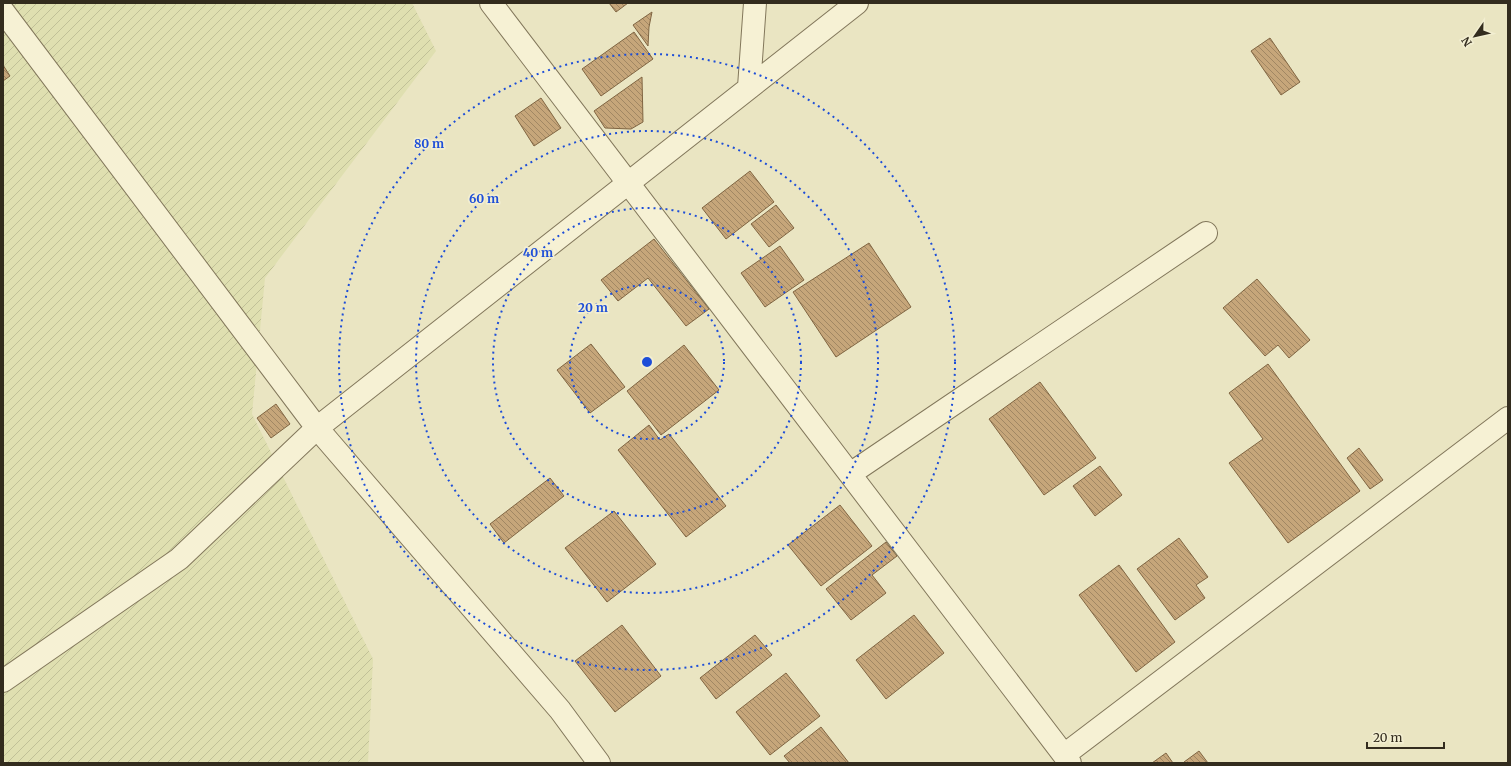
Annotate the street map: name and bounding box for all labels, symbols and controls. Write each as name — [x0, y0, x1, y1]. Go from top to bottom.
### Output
north arrow — [1455, 16, 1495, 56]
text: N — [1458, 34, 1475, 49]
text: 80 m — [414, 136, 444, 151]
text: 60 m — [469, 191, 499, 206]
text: 40 m — [523, 245, 553, 260]
text: 20 m — [578, 300, 608, 315]
centre of rings — [640, 355, 654, 369]
scale bar — [1367, 724, 1444, 750]
text: 20 m — [1373, 730, 1402, 745]

